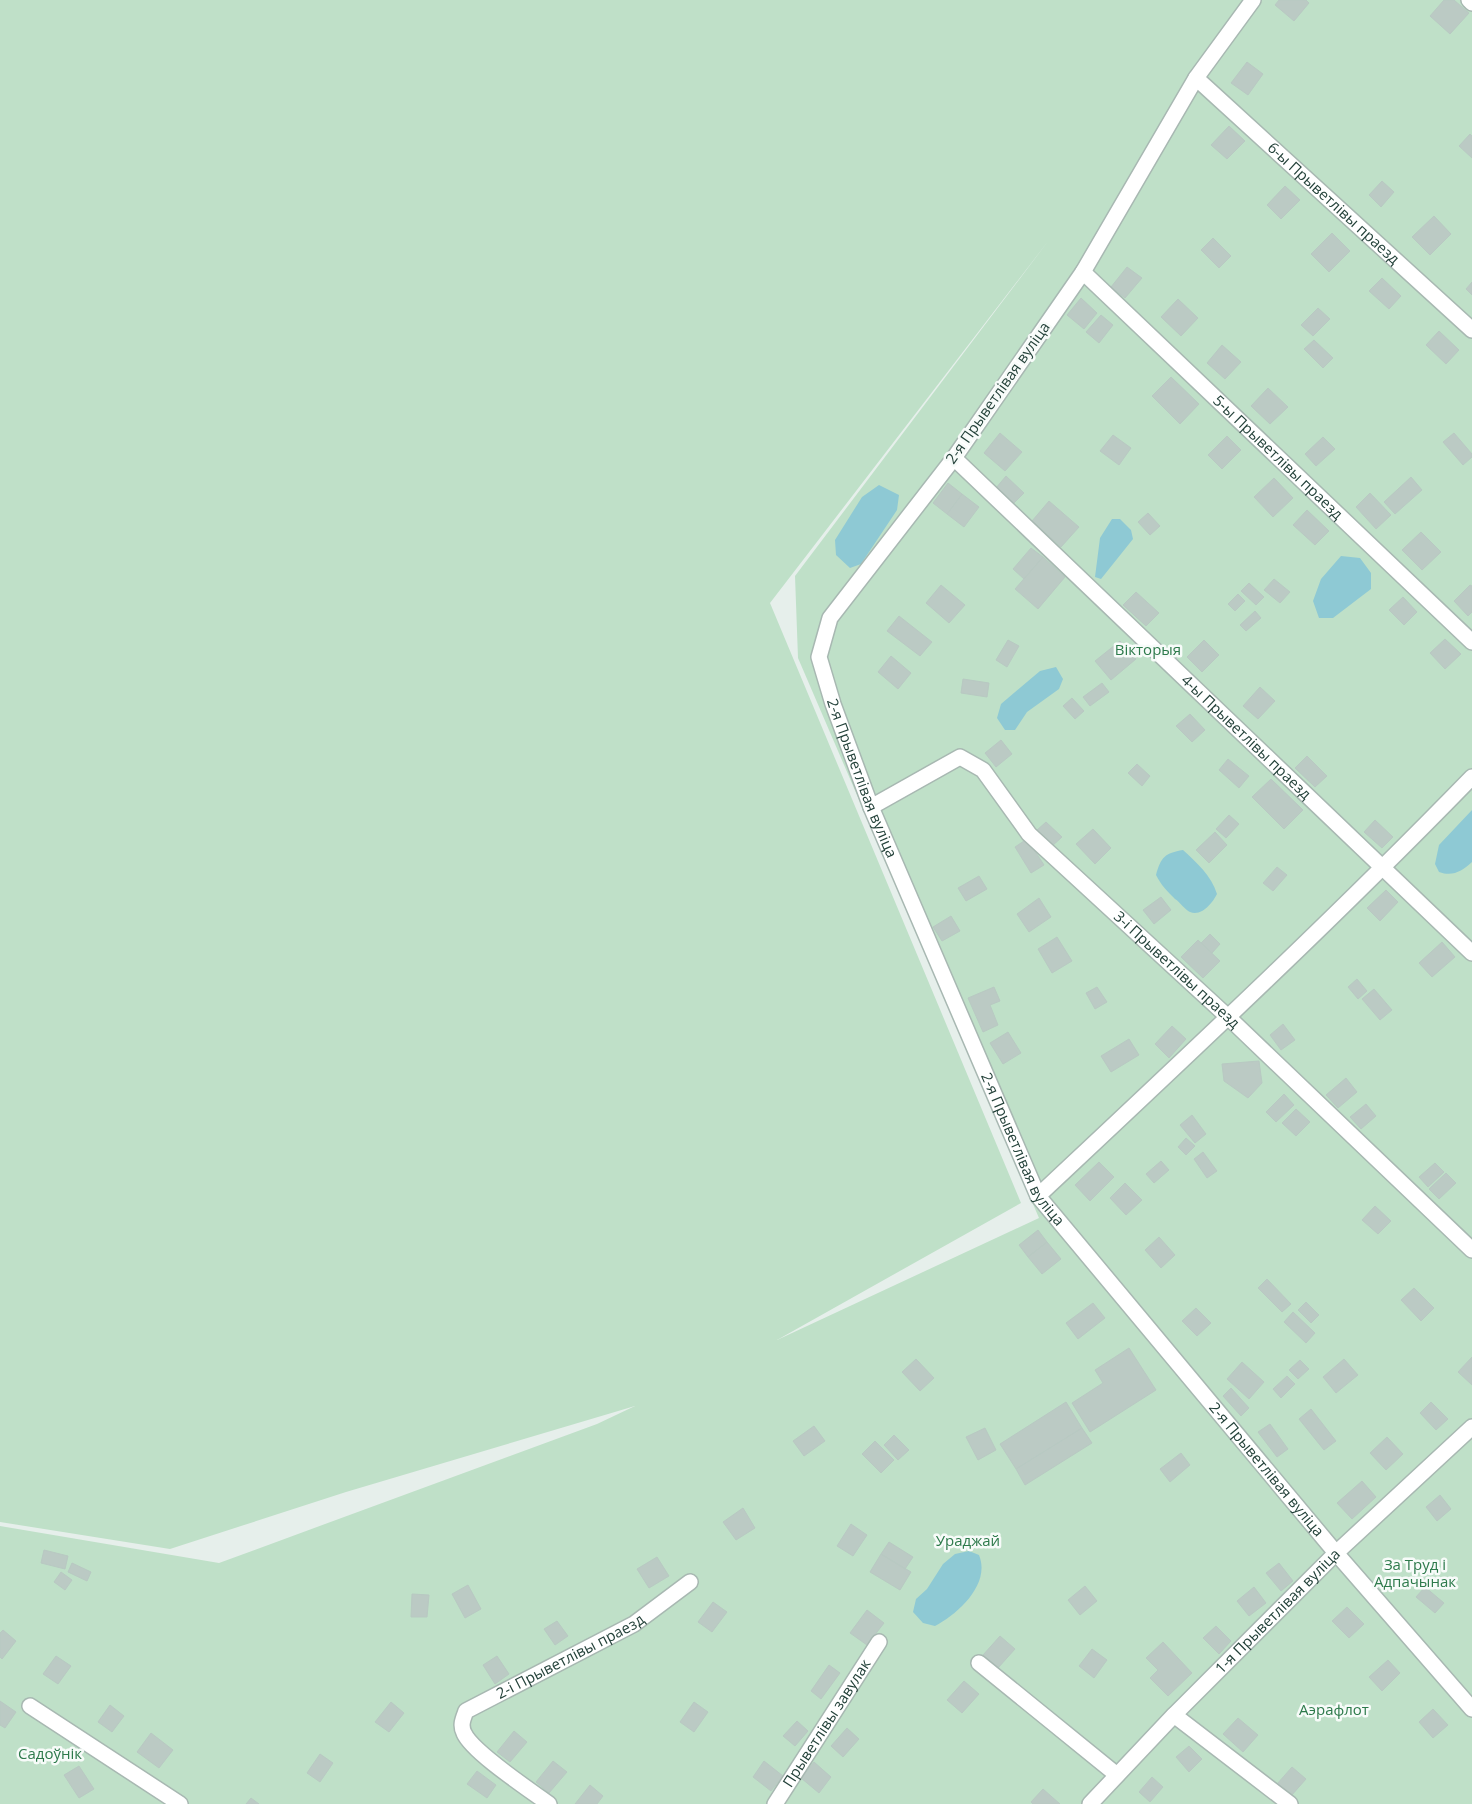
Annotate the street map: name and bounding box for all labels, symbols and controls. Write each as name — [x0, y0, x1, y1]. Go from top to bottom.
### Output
street label: 6-ы Прыветлівы праезд — [1264, 137, 1405, 268]
street label: 2-я Прыветлівая вуліца — [940, 317, 1054, 467]
street label: 5-ы Прыветлівы праезд — [1209, 390, 1348, 524]
park label: Вікторыя — [1115, 639, 1181, 659]
street label: 4-ы Прыветлівы праезд — [1178, 670, 1316, 803]
street label: 2-я Прыветлівая вуліца — [823, 696, 903, 861]
street label: 3-і Прыветлівы праезд — [1110, 906, 1245, 1032]
street label: 2-я Прыветлівая вуліца — [977, 1069, 1070, 1229]
street label: 2-я Прыветлівая вуліца — [1205, 1398, 1329, 1540]
park label: Ураджай — [936, 1530, 1000, 1550]
street label: 1-я Прыветлівая вуліца — [1210, 1544, 1344, 1678]
park label: За Труд і Адпачынак — [1374, 1554, 1456, 1591]
street label: 2-і Прыветлівы праезд — [492, 1609, 648, 1703]
street label: Прыветлівы завулак — [777, 1655, 875, 1791]
park label: Аэрафлот — [1299, 1699, 1369, 1719]
park label: Садоўнік — [18, 1743, 82, 1763]

